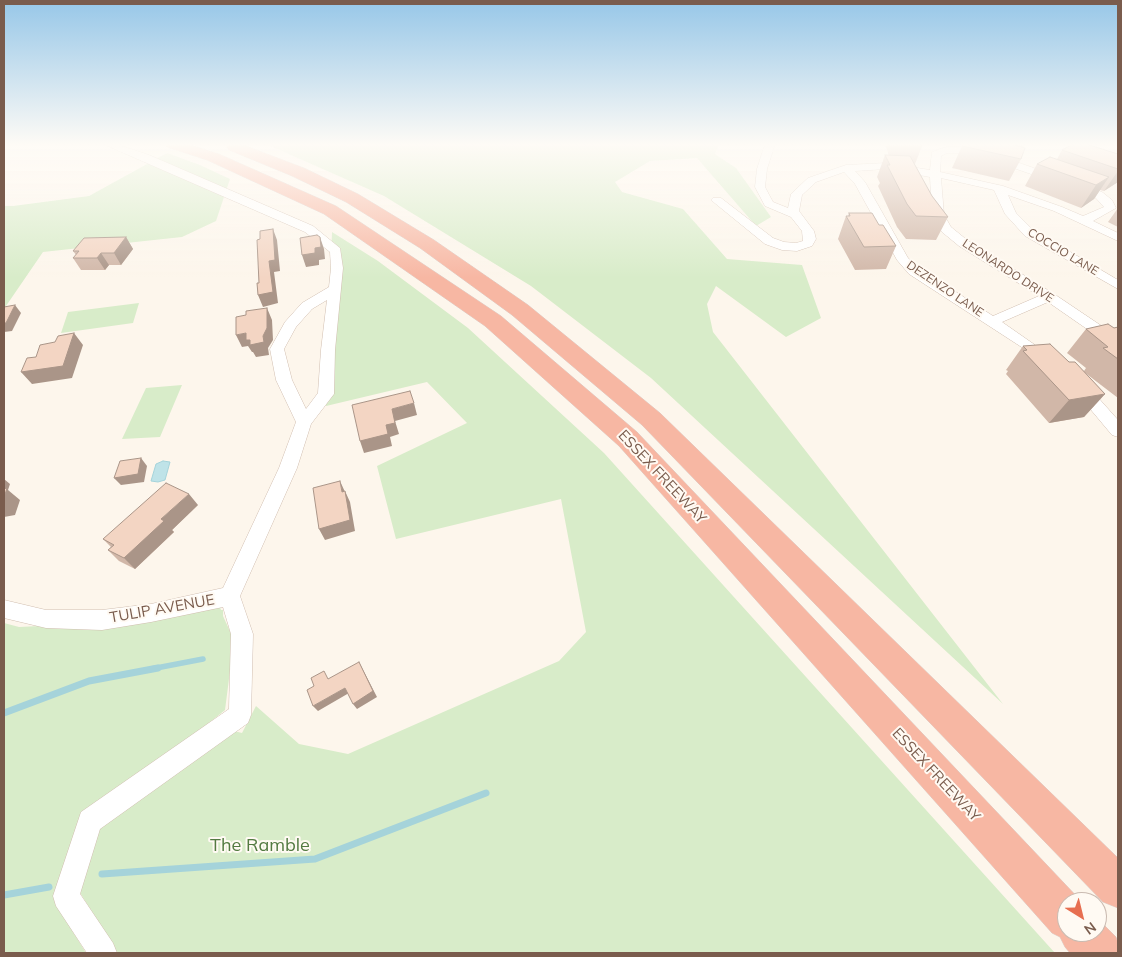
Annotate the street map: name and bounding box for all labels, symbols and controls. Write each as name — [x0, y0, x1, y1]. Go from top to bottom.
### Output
street label: COCCIO LANE — [1025, 225, 1101, 279]
street label: LEONARDO DRIVE — [960, 236, 1056, 306]
street label: DEZENZO LANE — [904, 258, 986, 320]
street label: ESSEX FREEWAY — [614, 427, 710, 527]
street label: TULIP AVENUE — [108, 591, 216, 627]
street label: ESSEX FREEWAY — [888, 725, 984, 825]
park label: The Ramble — [210, 835, 310, 857]
north arrow — [1057, 892, 1107, 942]
text: N — [1081, 918, 1100, 939]

